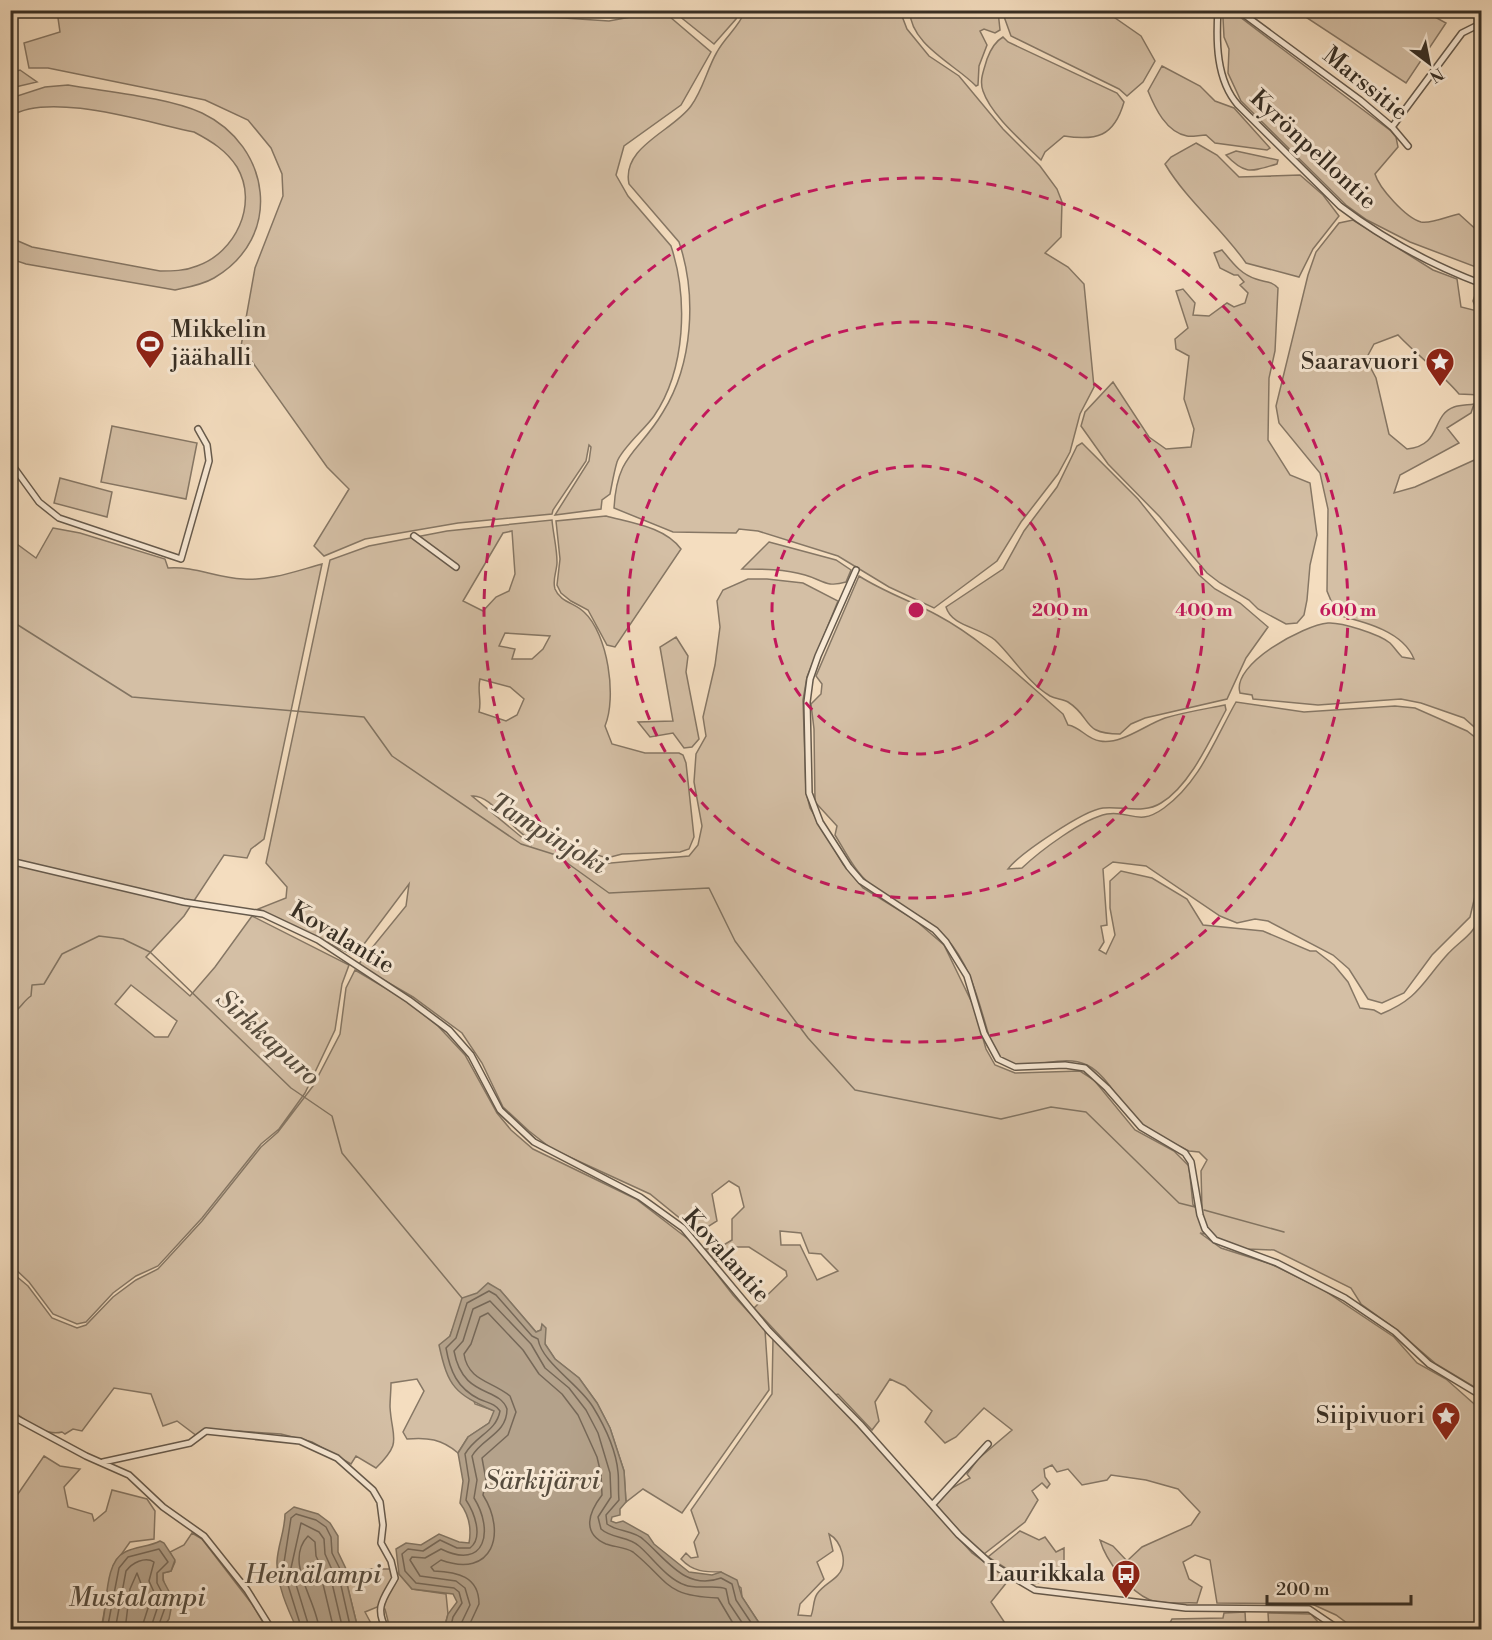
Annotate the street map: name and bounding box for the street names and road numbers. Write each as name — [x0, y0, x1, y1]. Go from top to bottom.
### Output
street label: Marssitie — [1316, 41, 1414, 127]
street label: Kyrönpellontie — [1243, 84, 1383, 216]
street label: Kovalantie — [284, 895, 400, 981]
street label: Kovalantie — [676, 1203, 776, 1309]

